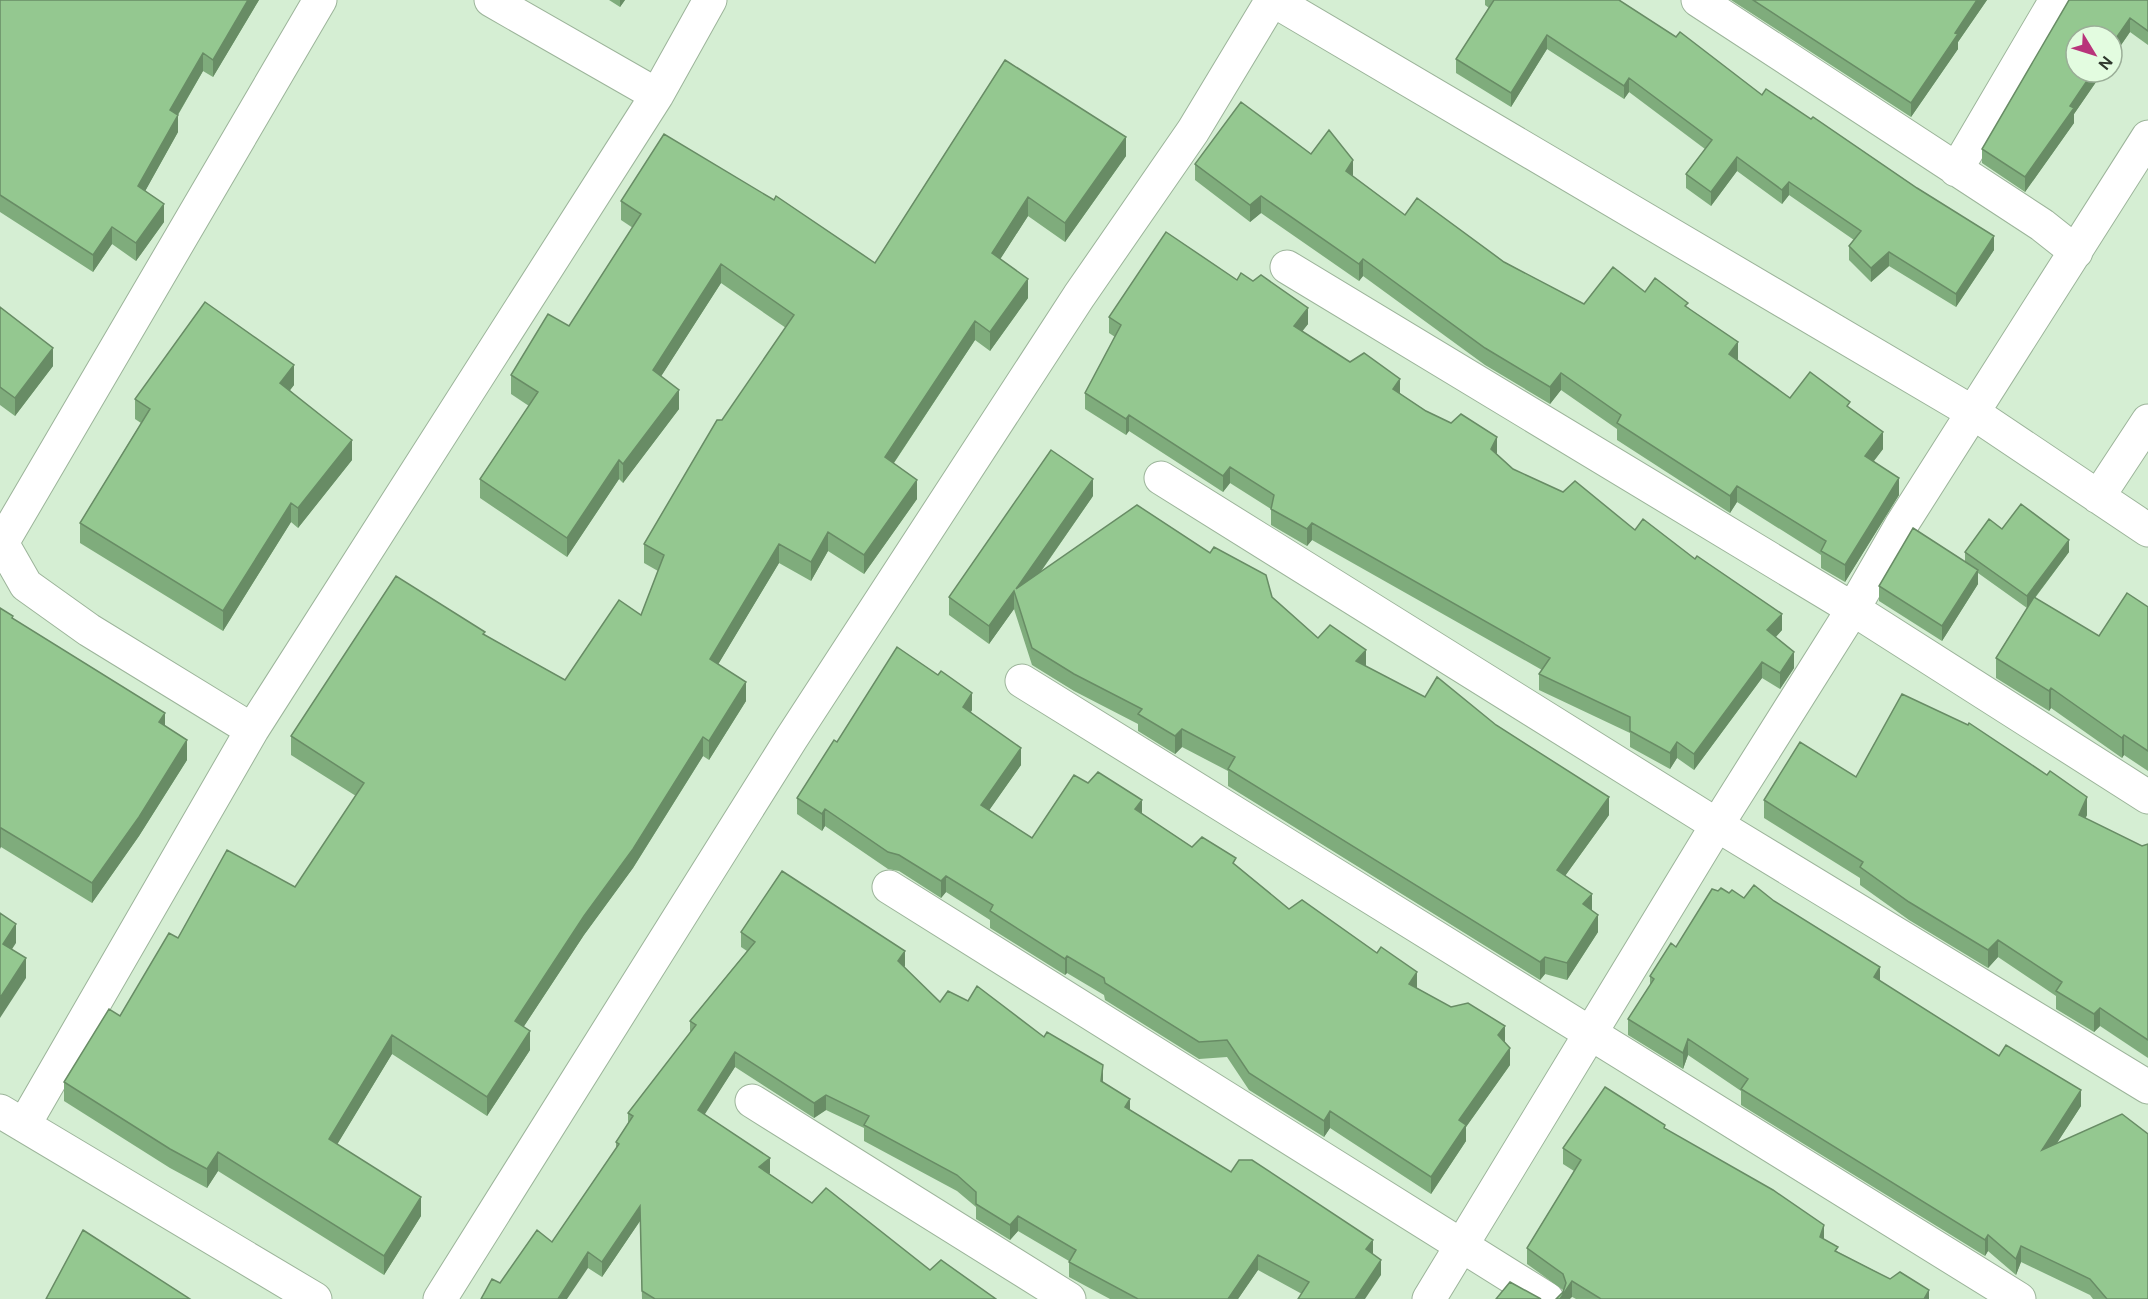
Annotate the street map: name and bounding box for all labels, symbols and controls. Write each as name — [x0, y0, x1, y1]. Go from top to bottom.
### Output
north arrow — [2064, 24, 2124, 84]
text: N — [2094, 52, 2117, 74]

